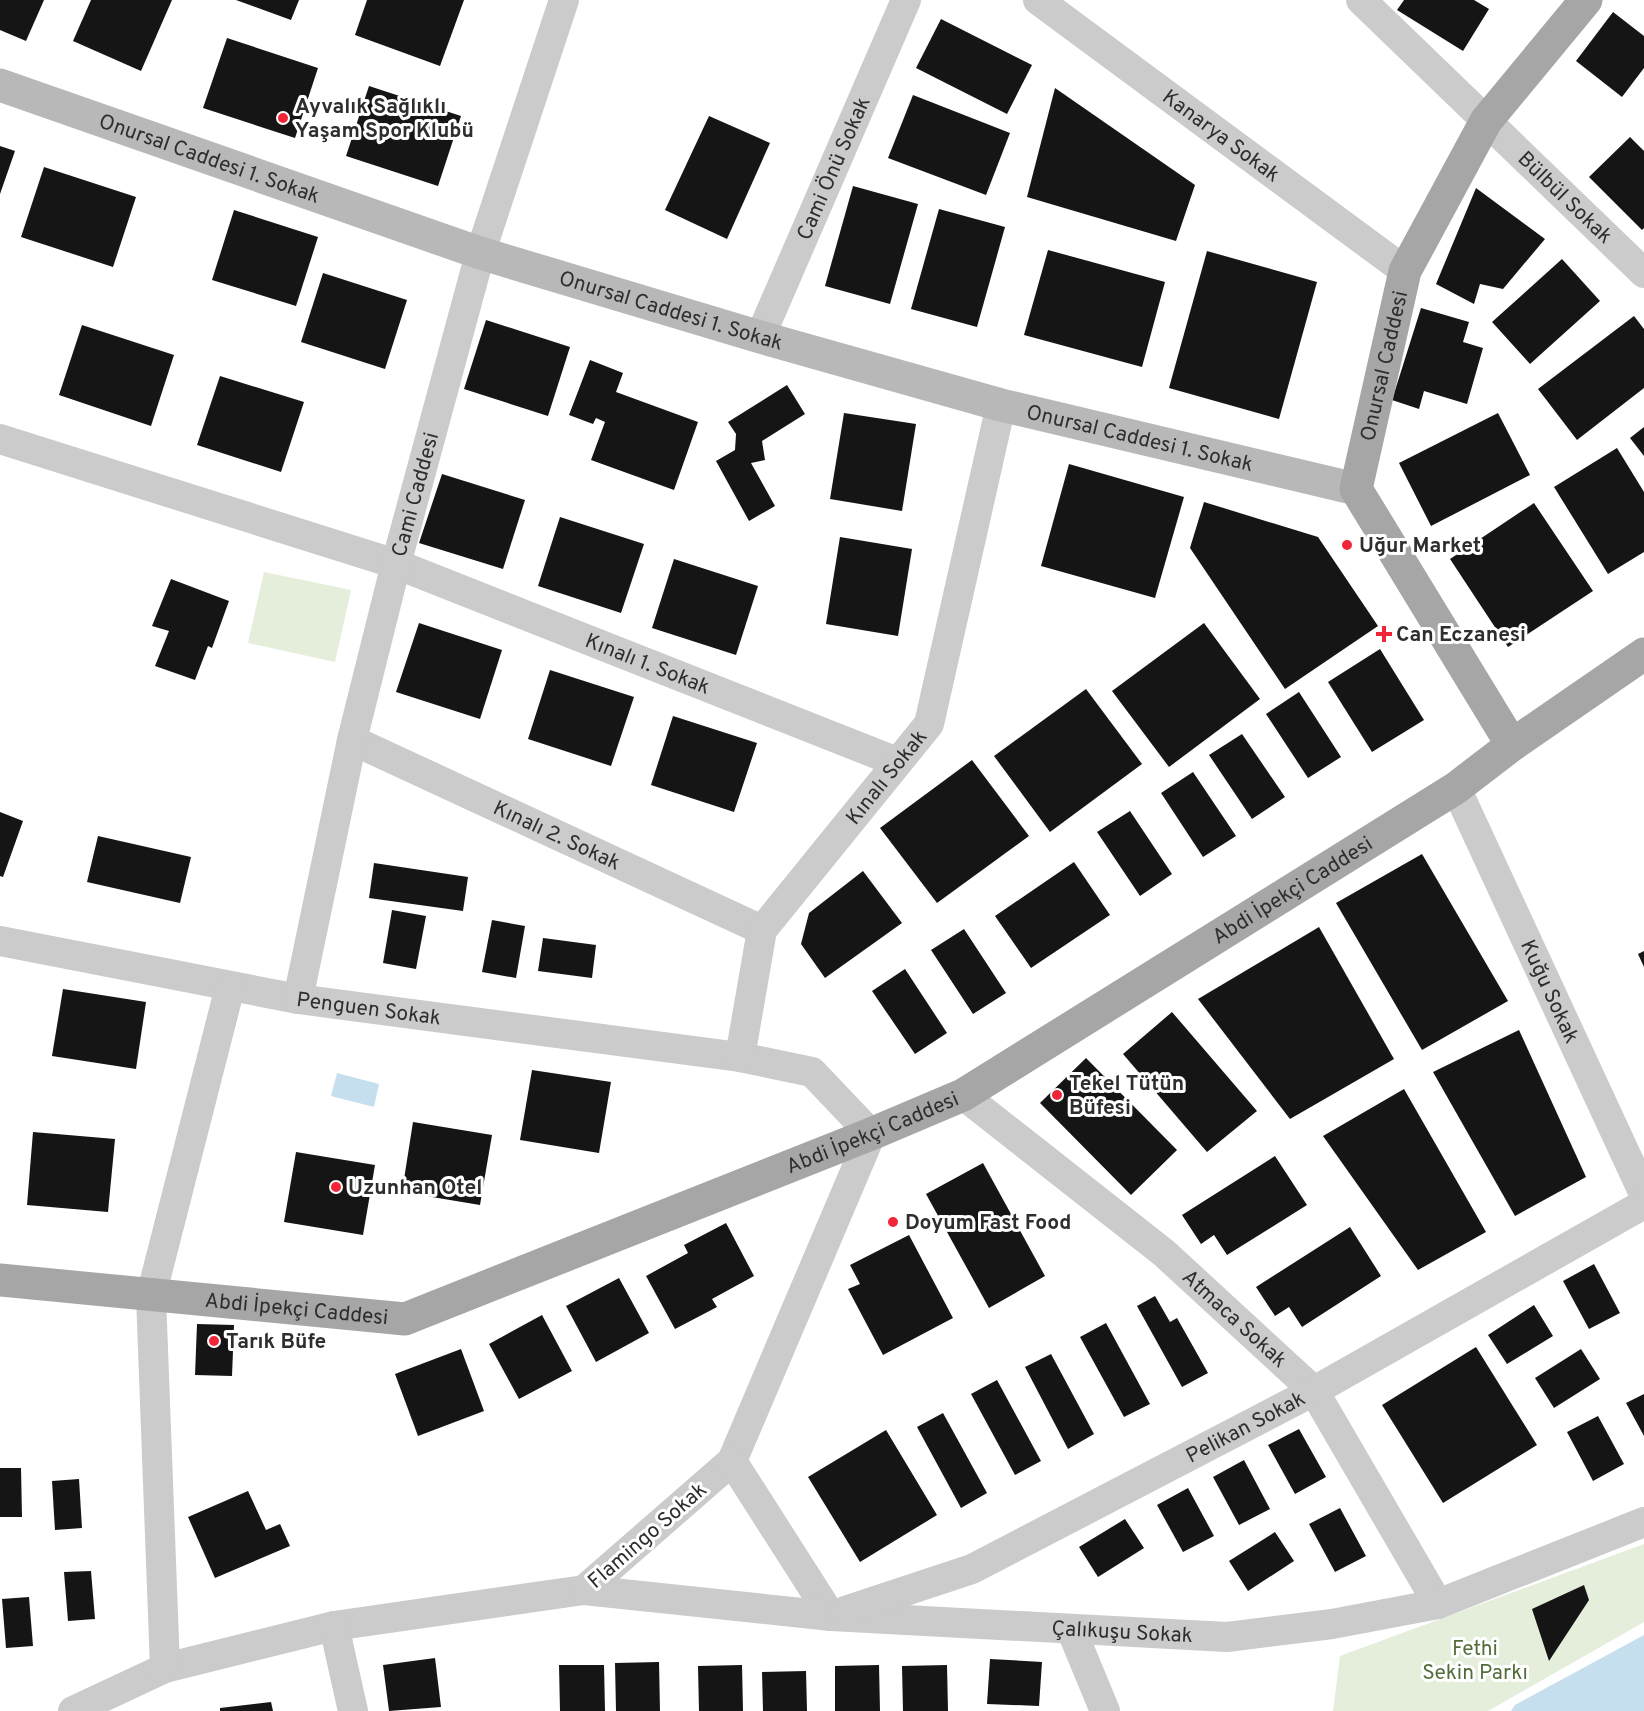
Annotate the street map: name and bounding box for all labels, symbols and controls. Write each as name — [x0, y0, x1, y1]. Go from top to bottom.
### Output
street label: Kanarya Sokak — [1156, 84, 1285, 189]
street label: Cami Önü Sokak — [792, 93, 877, 245]
place label: Ayvalık Sağlıklı Yaşam Spor Klubü — [295, 94, 474, 145]
street label: Onursal Caddesi 1. Sokak — [95, 109, 323, 211]
marker: Ayvalık Sağlıklı Yaşam Spor Klubü — [276, 111, 290, 125]
street label: Bülbül Sokak — [1511, 146, 1618, 250]
street label: Onursal Caddesi 1. Sokak — [555, 265, 786, 358]
street label: Onursal Caddesi — [1355, 288, 1415, 444]
street label: Onursal Caddesi 1. Sokak — [1023, 399, 1256, 479]
street label: Cami Caddesi — [387, 430, 446, 560]
place label: Uğur Market — [1359, 533, 1481, 560]
marker: Uğur Market — [1340, 538, 1354, 552]
place label: Can Eczanesi — [1396, 622, 1526, 649]
marker: Can Eczanesi — [1377, 627, 1391, 641]
street label: Kınalı 1. Sokak — [581, 628, 714, 702]
street label: Kınalı Sokak — [841, 725, 934, 831]
street label: Kınalı 2. Sokak — [488, 795, 624, 878]
street label: Abdi İpekçi Caddesi — [1208, 831, 1378, 951]
street label: Kuğu Sokak — [1513, 936, 1584, 1048]
street label: Penguen Sokak — [295, 987, 443, 1033]
place label: Tekel Tütün Büfesi — [1069, 1071, 1184, 1122]
street label: Abdi İpekçi Caddesi — [783, 1086, 963, 1181]
marker: Tekel Tütün Büfesi — [1050, 1088, 1064, 1102]
place label: Uzunhan Otel — [348, 1175, 482, 1202]
marker: Uzunhan Otel — [329, 1180, 343, 1194]
place label: Doyum Fast Food — [905, 1210, 1071, 1237]
marker: Doyum Fast Food — [886, 1215, 900, 1229]
street label: Atmaca Sokak — [1176, 1264, 1292, 1374]
street label: Abdi İpekçi Caddesi — [204, 1288, 389, 1332]
place label: Tarık Büfe — [226, 1329, 326, 1356]
marker: Tarık Büfe — [207, 1334, 221, 1348]
street label: Pelikan Sokak — [1182, 1386, 1310, 1470]
street label: Flamingo Sokak — [583, 1477, 713, 1595]
street label: Çalıkuşu Sokak — [1051, 1616, 1193, 1650]
park label: Fethi Sekin Parkı — [1422, 1636, 1528, 1687]

